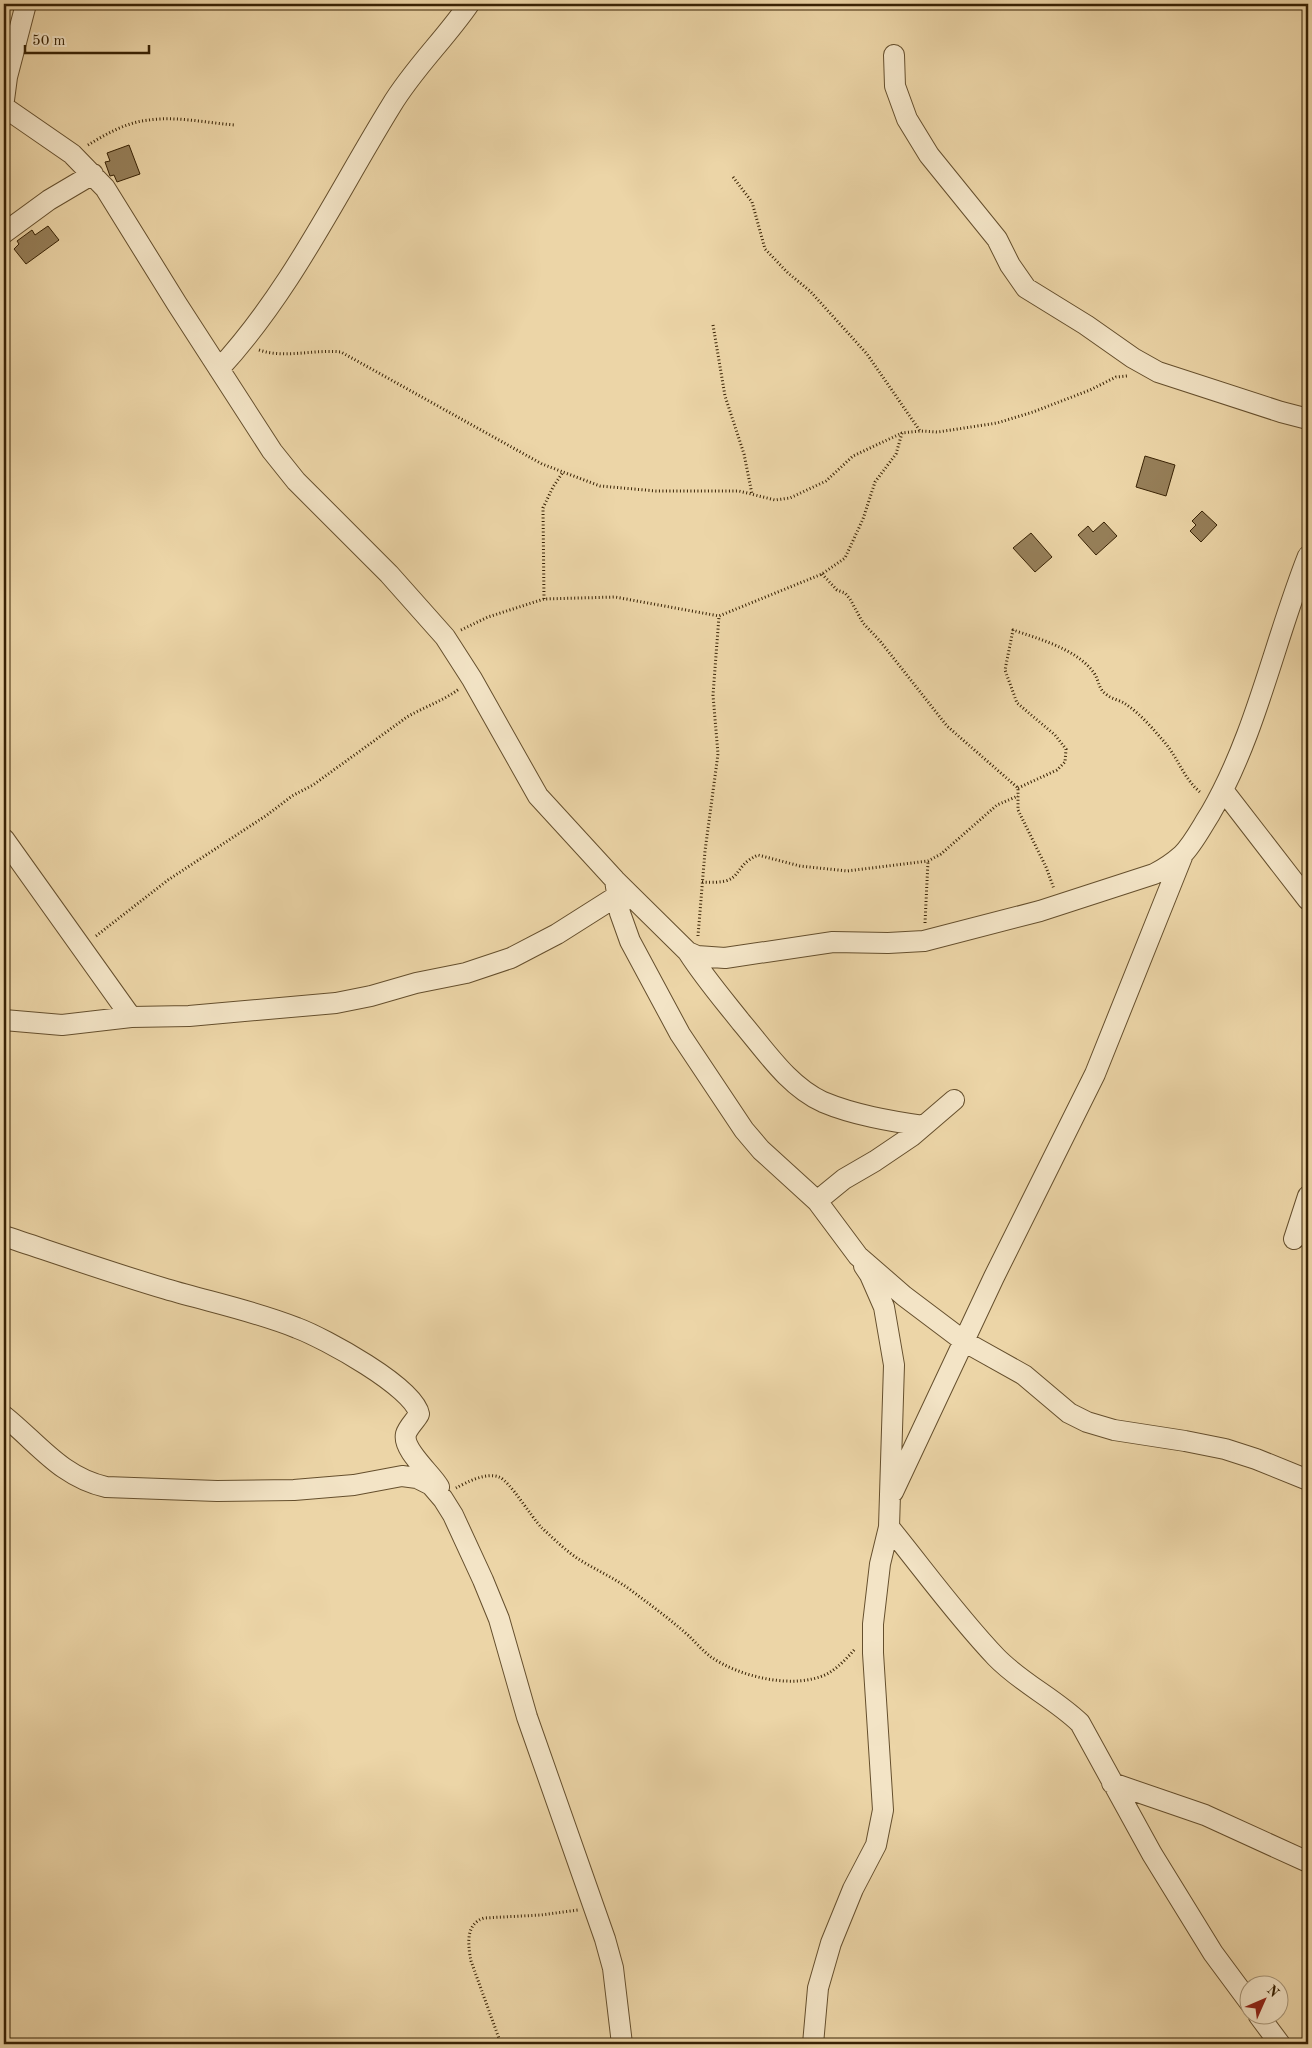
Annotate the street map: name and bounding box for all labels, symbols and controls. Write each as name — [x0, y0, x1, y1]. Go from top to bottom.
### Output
scale bar — [25, 22, 149, 54]
text: 50 m — [32, 34, 66, 49]
north arrow — [1240, 1976, 1290, 2026]
text: N — [1264, 1983, 1281, 2000]

